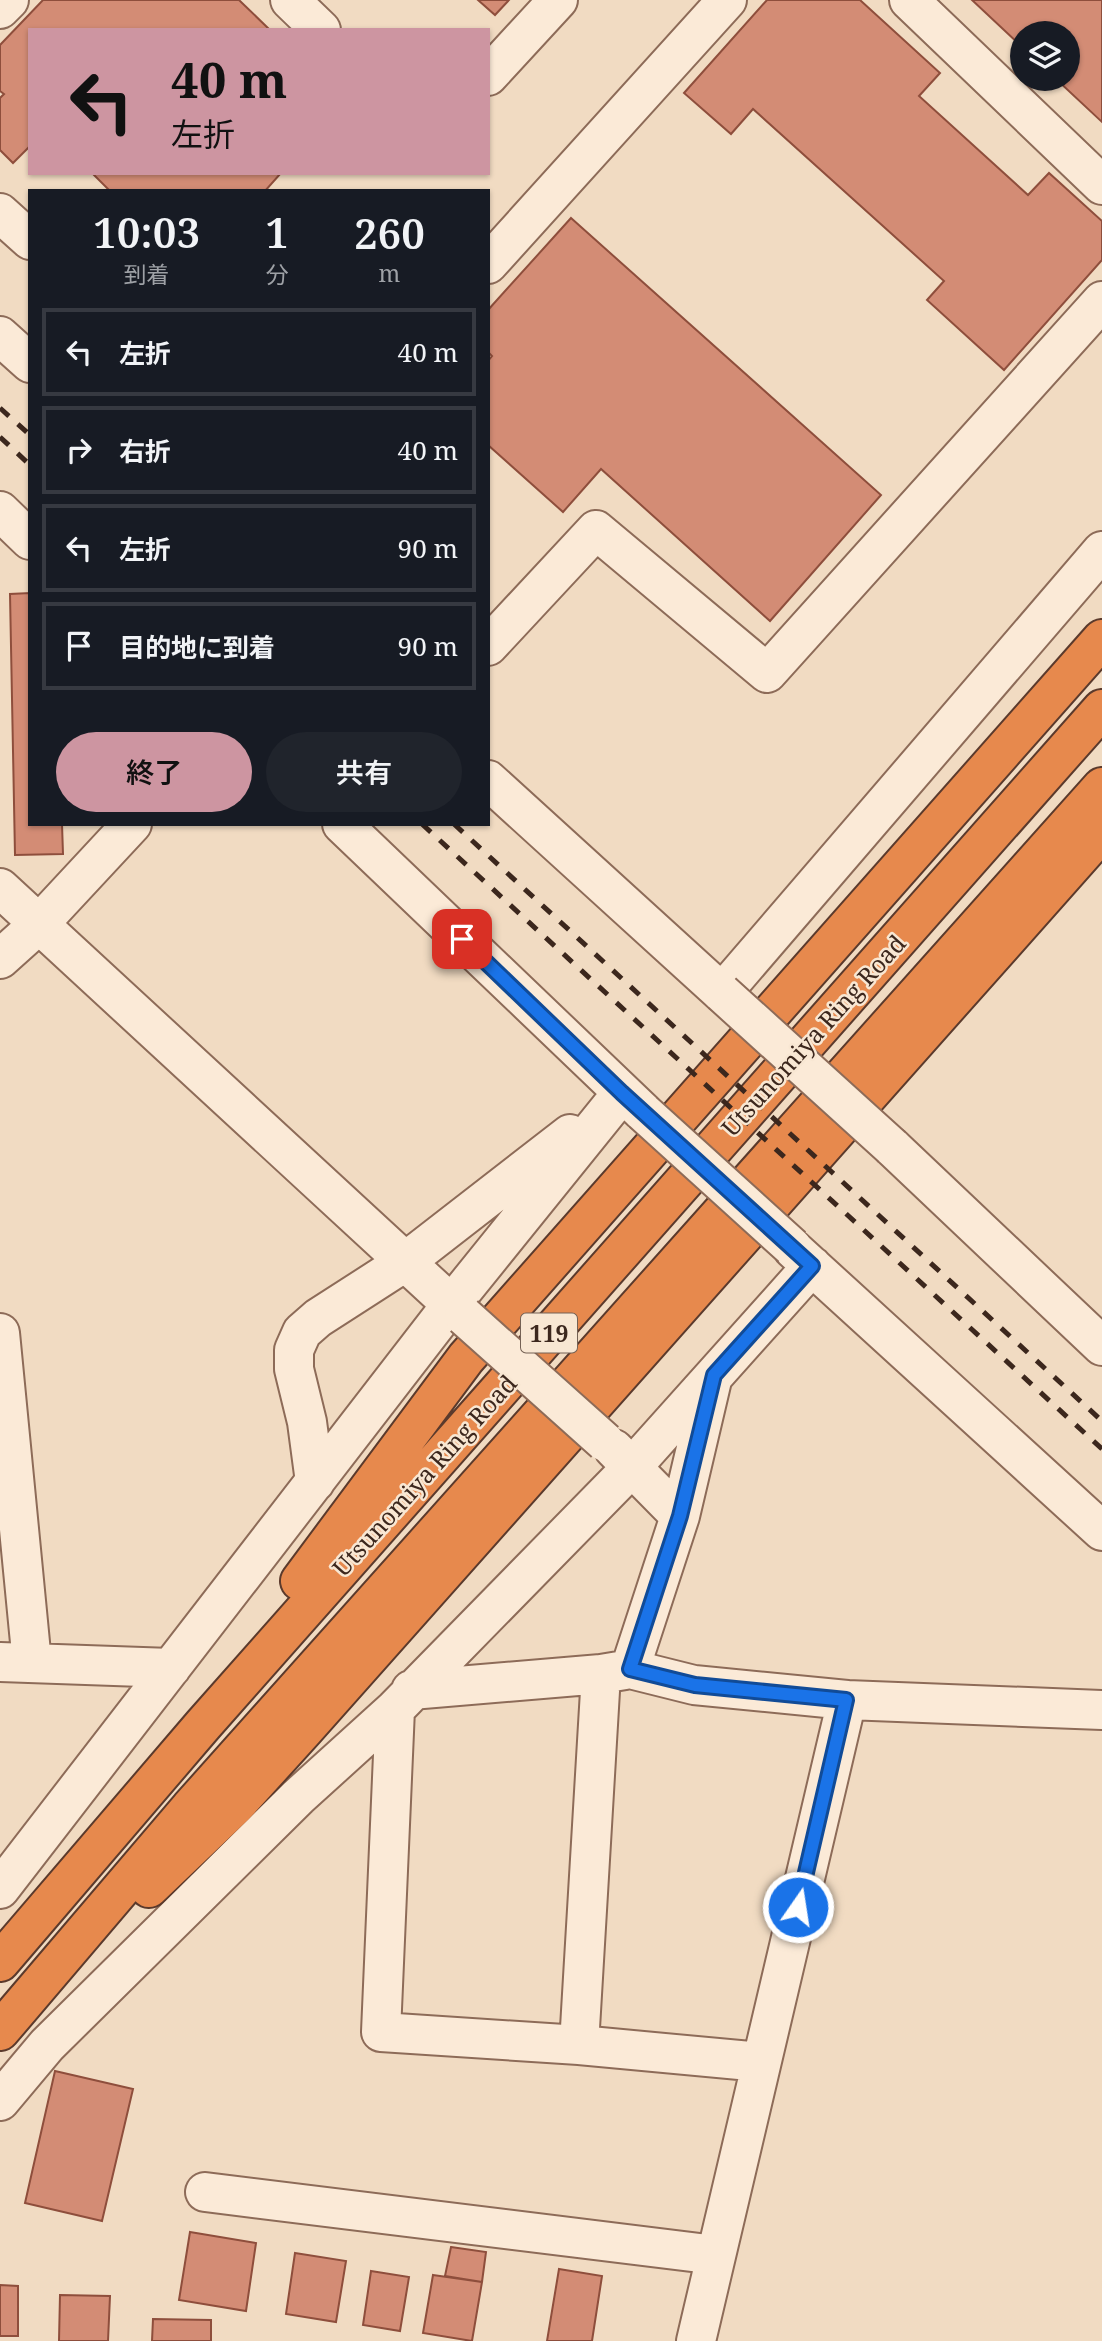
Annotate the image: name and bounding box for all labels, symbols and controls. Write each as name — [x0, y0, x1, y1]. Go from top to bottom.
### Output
map controls — [1010, 21, 1080, 91]
button: layers — [1010, 21, 1080, 91]
text: 40 m — [171, 46, 287, 112]
icon: left — [56, 56, 147, 147]
text: 左折 — [171, 112, 235, 155]
text: 10:03 — [93, 203, 200, 260]
text: 1 — [265, 203, 289, 260]
text: 260 — [354, 204, 425, 261]
text: m — [379, 257, 400, 289]
text: 到着 — [124, 258, 170, 290]
text: 分 — [266, 258, 289, 290]
icon: left — [60, 333, 98, 371]
text: 40 m — [398, 334, 458, 370]
text: 左折 — [119, 335, 171, 371]
icon: right — [60, 431, 98, 469]
text: 40 m — [398, 432, 458, 468]
text: 右折 — [119, 433, 171, 469]
icon: left — [60, 529, 98, 567]
text: 90 m — [398, 530, 458, 566]
text: 左折 — [119, 531, 171, 567]
icon: arrive — [60, 627, 98, 665]
text: 90 m — [398, 628, 458, 664]
text: 目的地に到着 — [119, 629, 275, 665]
button: 終了 — [56, 732, 252, 812]
button: 共有 — [266, 732, 462, 812]
pin — [432, 909, 492, 969]
icon: arrive — [443, 920, 481, 958]
street label: Utsunomiya Ring Road — [714, 927, 913, 1143]
road number: 119 — [521, 1314, 577, 1352]
street label: Utsunomiya Ring Road — [325, 1367, 524, 1583]
position arrow — [761, 1870, 835, 1944]

